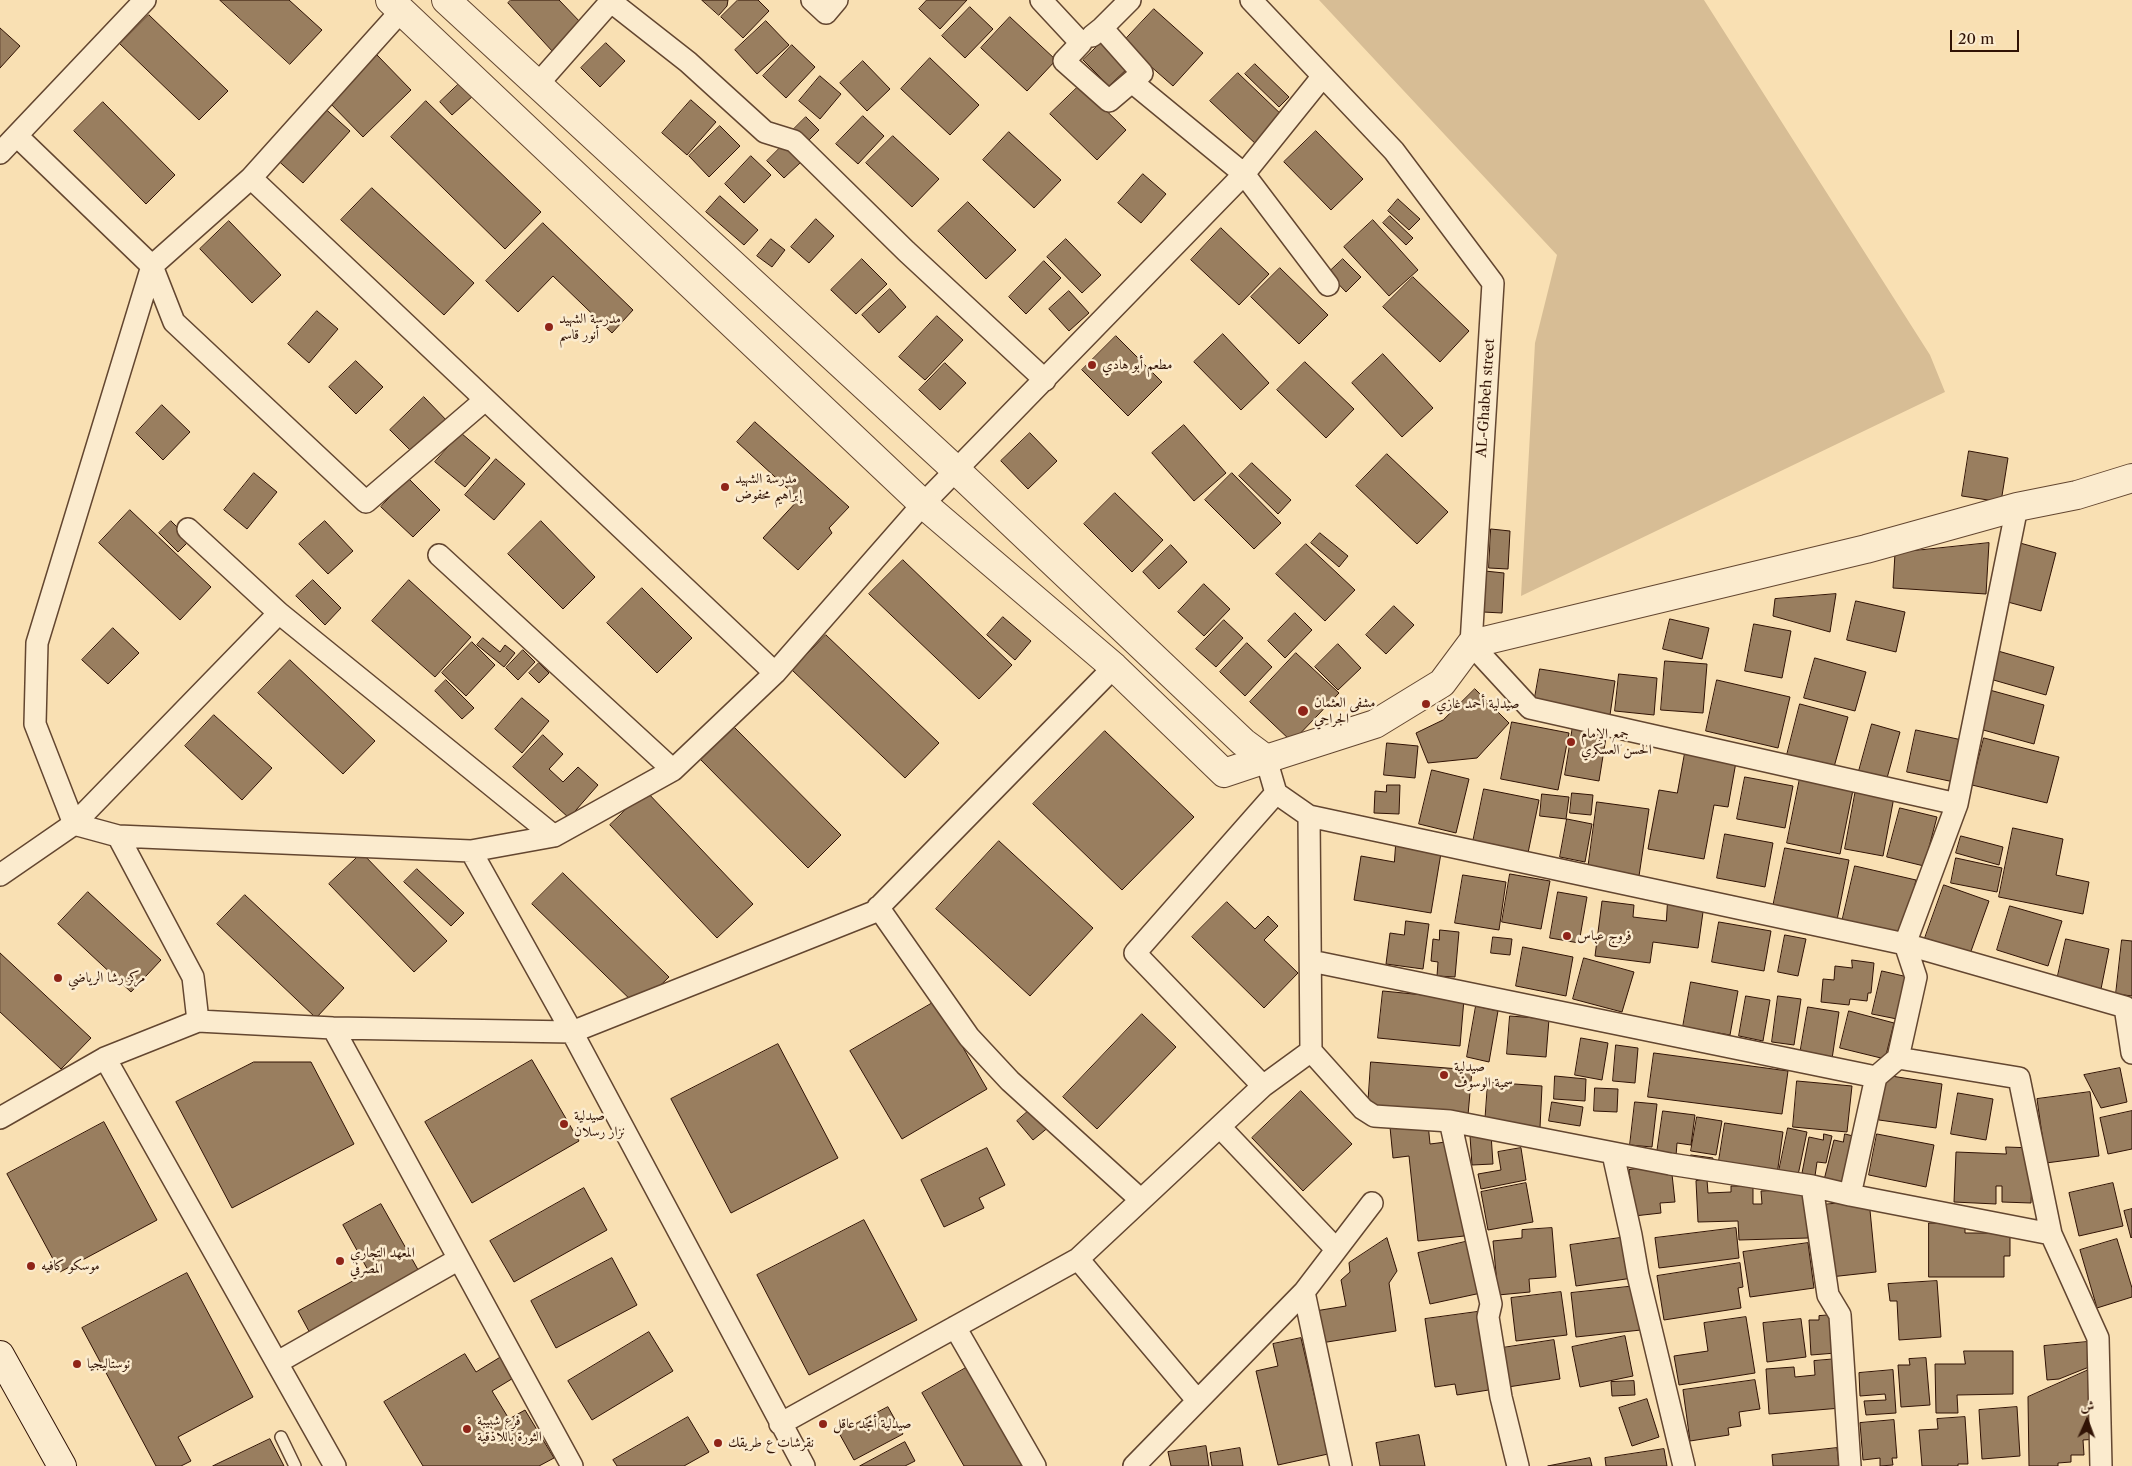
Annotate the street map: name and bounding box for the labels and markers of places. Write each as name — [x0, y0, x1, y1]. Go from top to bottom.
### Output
place label: مدرسة الشهيد أنور قاسم — [559, 311, 621, 344]
marker: مدرسة الشهيد أنور قاسم — [543, 321, 555, 333]
place label: مطعم أبو هادي — [1102, 357, 1172, 373]
marker: مطعم أبو هادي — [1086, 359, 1098, 371]
place label: مدرسة الشهيد إبراهيم محفوض — [735, 471, 802, 504]
marker: مدرسة الشهيد إبراهيم محفوض — [719, 481, 731, 493]
place label: مشفى العثمان الجراحي — [1314, 695, 1375, 728]
place label: صيدلية أحمد غازي — [1436, 696, 1519, 712]
marker: صيدلية أحمد غازي — [1420, 698, 1432, 710]
marker: مشفى العثمان الجراحي — [1296, 704, 1310, 718]
place label: جمع الإمام الحسن العسكري — [1581, 726, 1652, 759]
marker: جمع الإمام الحسن العسكري — [1565, 736, 1577, 748]
place label: فروج عباس — [1577, 928, 1632, 944]
marker: فروج عباس — [1561, 930, 1573, 942]
place label: مركز رشا الرياضي — [68, 970, 145, 986]
marker: مركز رشا الرياضي — [52, 972, 64, 984]
place label: صيدلية سمية الوسوف — [1454, 1059, 1513, 1092]
marker: صيدلية سمية الوسوف — [1438, 1069, 1450, 1081]
place label: صيدلية نزار رسلان — [574, 1108, 625, 1140]
marker: صيدلية نزار رسلان — [558, 1118, 570, 1130]
place label: المعهد التجاري المصرفي — [350, 1245, 415, 1278]
marker: المعهد التجاري المصرفي — [334, 1255, 346, 1267]
place label: موسكو كافيه — [41, 1258, 100, 1274]
marker: موسكو كافيه — [25, 1260, 37, 1272]
place label: نوستاليجيا — [87, 1356, 130, 1372]
marker: نوستاليجيا — [71, 1358, 83, 1370]
place label: فرع شبيبة الثورة باللاذقية — [477, 1413, 542, 1445]
place label: صيدلية أمجد عاقل — [833, 1416, 912, 1432]
marker: صيدلية أمجد عاقل — [817, 1418, 829, 1430]
marker: فرع شبيبة الثورة باللاذقية — [461, 1423, 473, 1435]
place label: نقرشات ع طريقك — [728, 1435, 814, 1451]
marker: نقرشات ع طريقك — [712, 1437, 724, 1449]

